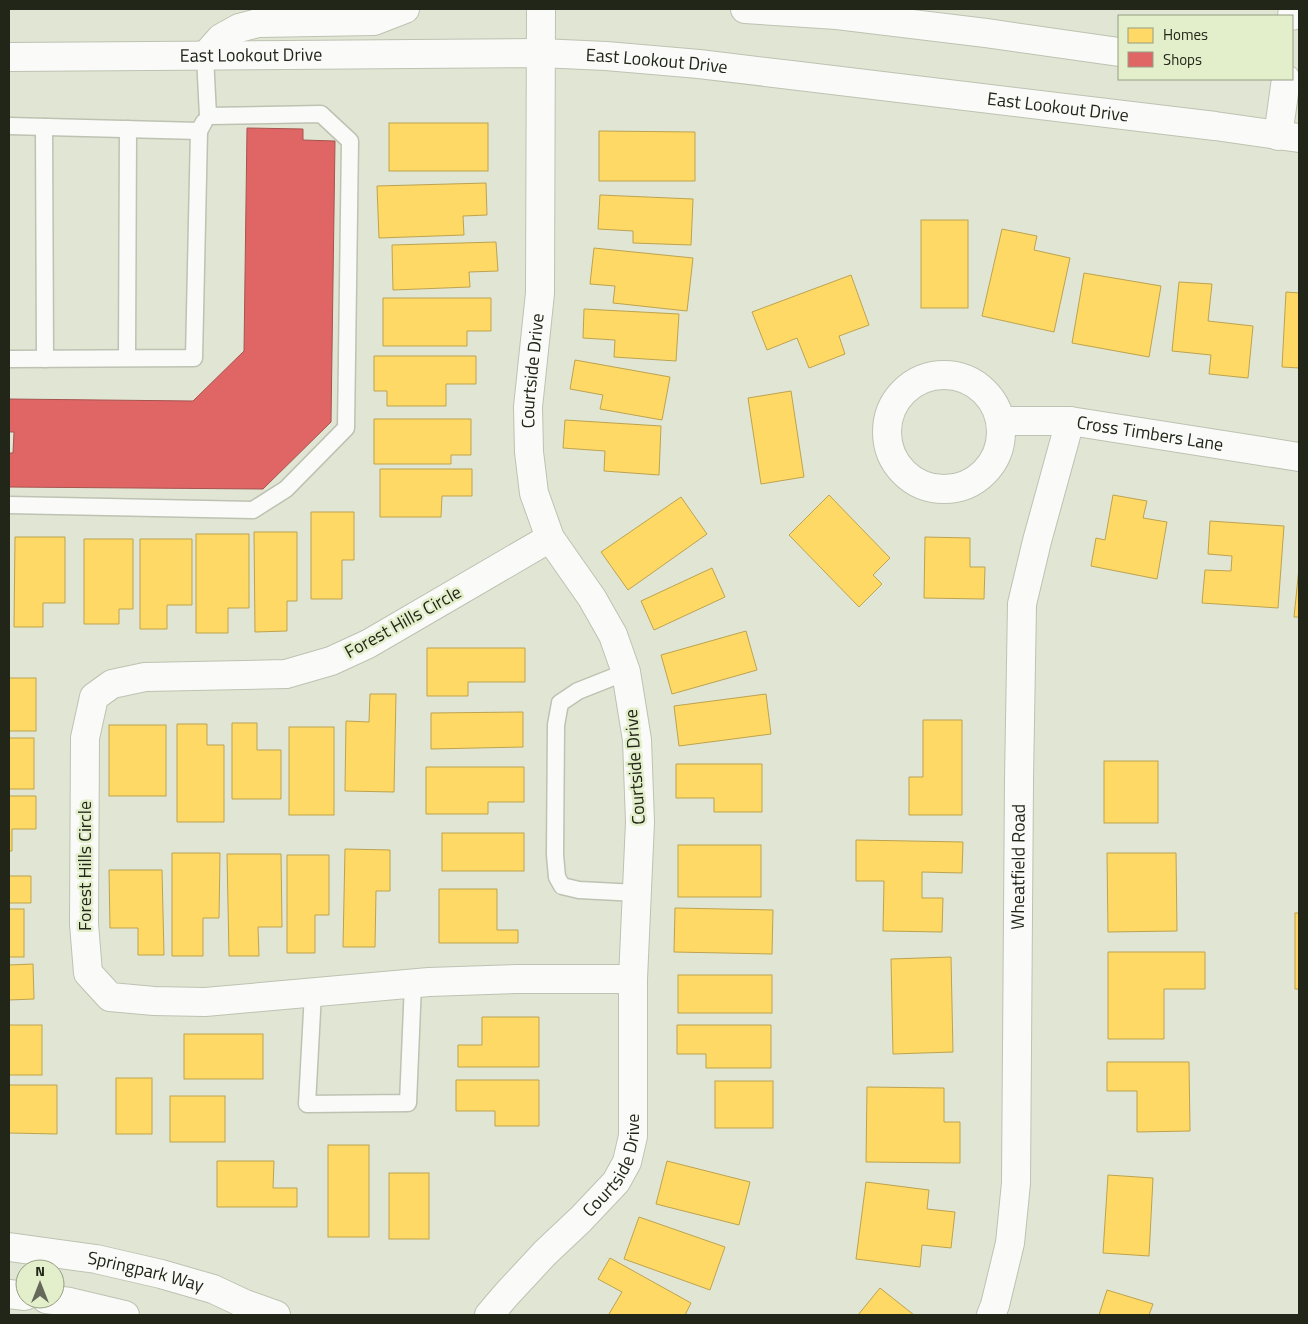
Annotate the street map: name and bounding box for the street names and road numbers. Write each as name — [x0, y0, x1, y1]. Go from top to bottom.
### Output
street label: East Lookout Drive — [180, 41, 322, 69]
street label: East Lookout Drive — [585, 41, 729, 80]
street label: East Lookout Drive — [986, 85, 1130, 129]
street label: Courtside Drive — [514, 312, 551, 429]
street label: Cross Timbers Lane — [1075, 408, 1225, 458]
street label: Forest Hills Circle — [339, 578, 466, 665]
street label: Courtside Drive — [617, 708, 652, 826]
street label: Forest Hills Circle — [71, 801, 98, 931]
street label: Wheatfield Road — [1004, 804, 1032, 930]
street label: Courtside Drive — [576, 1114, 646, 1223]
street label: Springpark Way — [86, 1244, 207, 1299]

